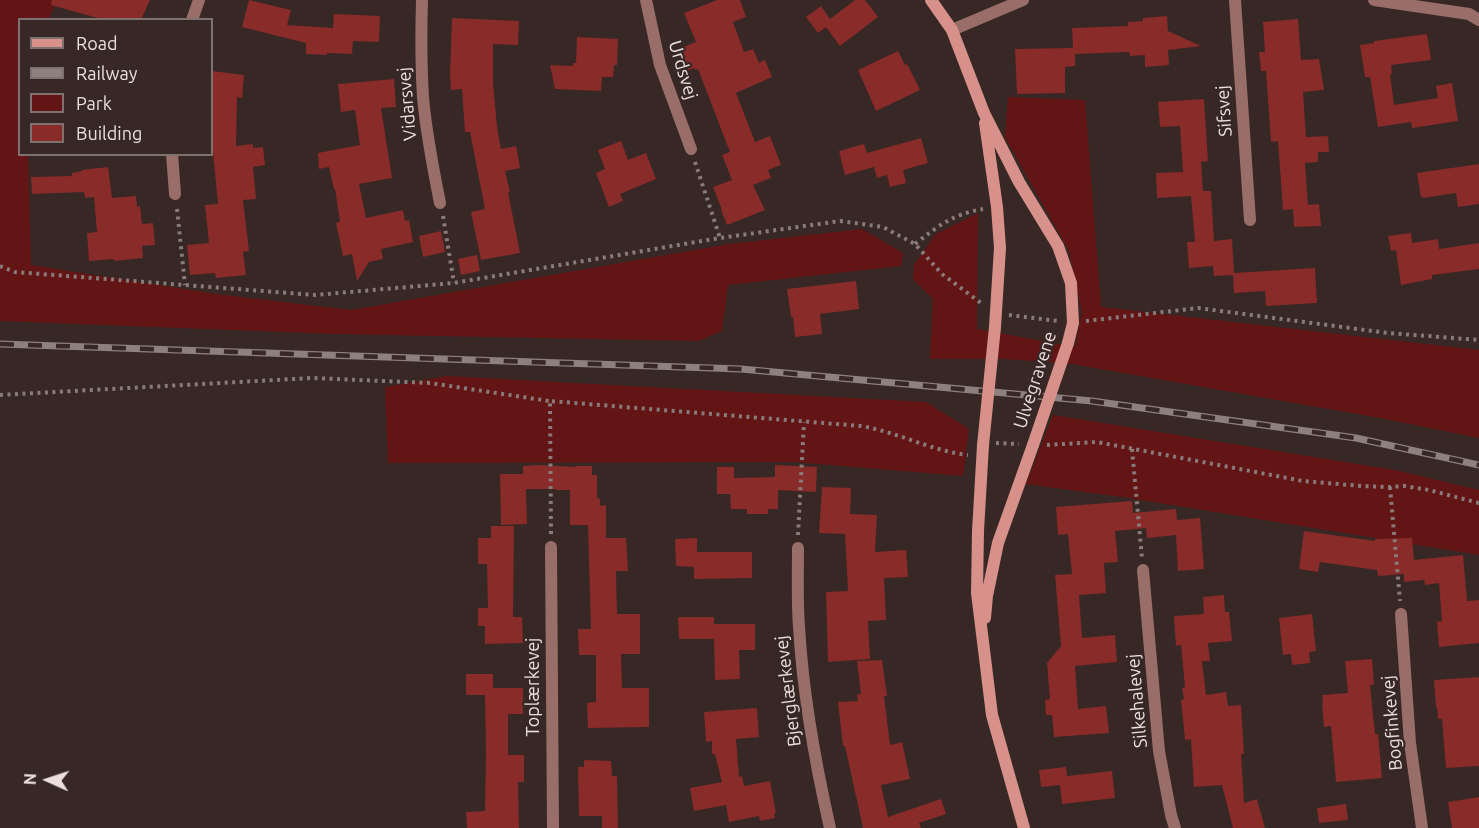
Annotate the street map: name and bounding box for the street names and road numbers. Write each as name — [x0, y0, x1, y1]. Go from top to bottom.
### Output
street label: Urdsvej — [664, 38, 702, 102]
street label: Vidarsvej — [393, 66, 421, 142]
street label: Sifsvej — [1211, 85, 1237, 137]
street label: Ulvegravene — [1009, 329, 1061, 431]
street label: Bjerglærkevej — [770, 634, 806, 748]
street label: Toplærkevej — [522, 638, 544, 736]
street label: Silkehalevej — [1122, 653, 1152, 749]
street label: Bogfinkevej — [1377, 674, 1407, 772]

